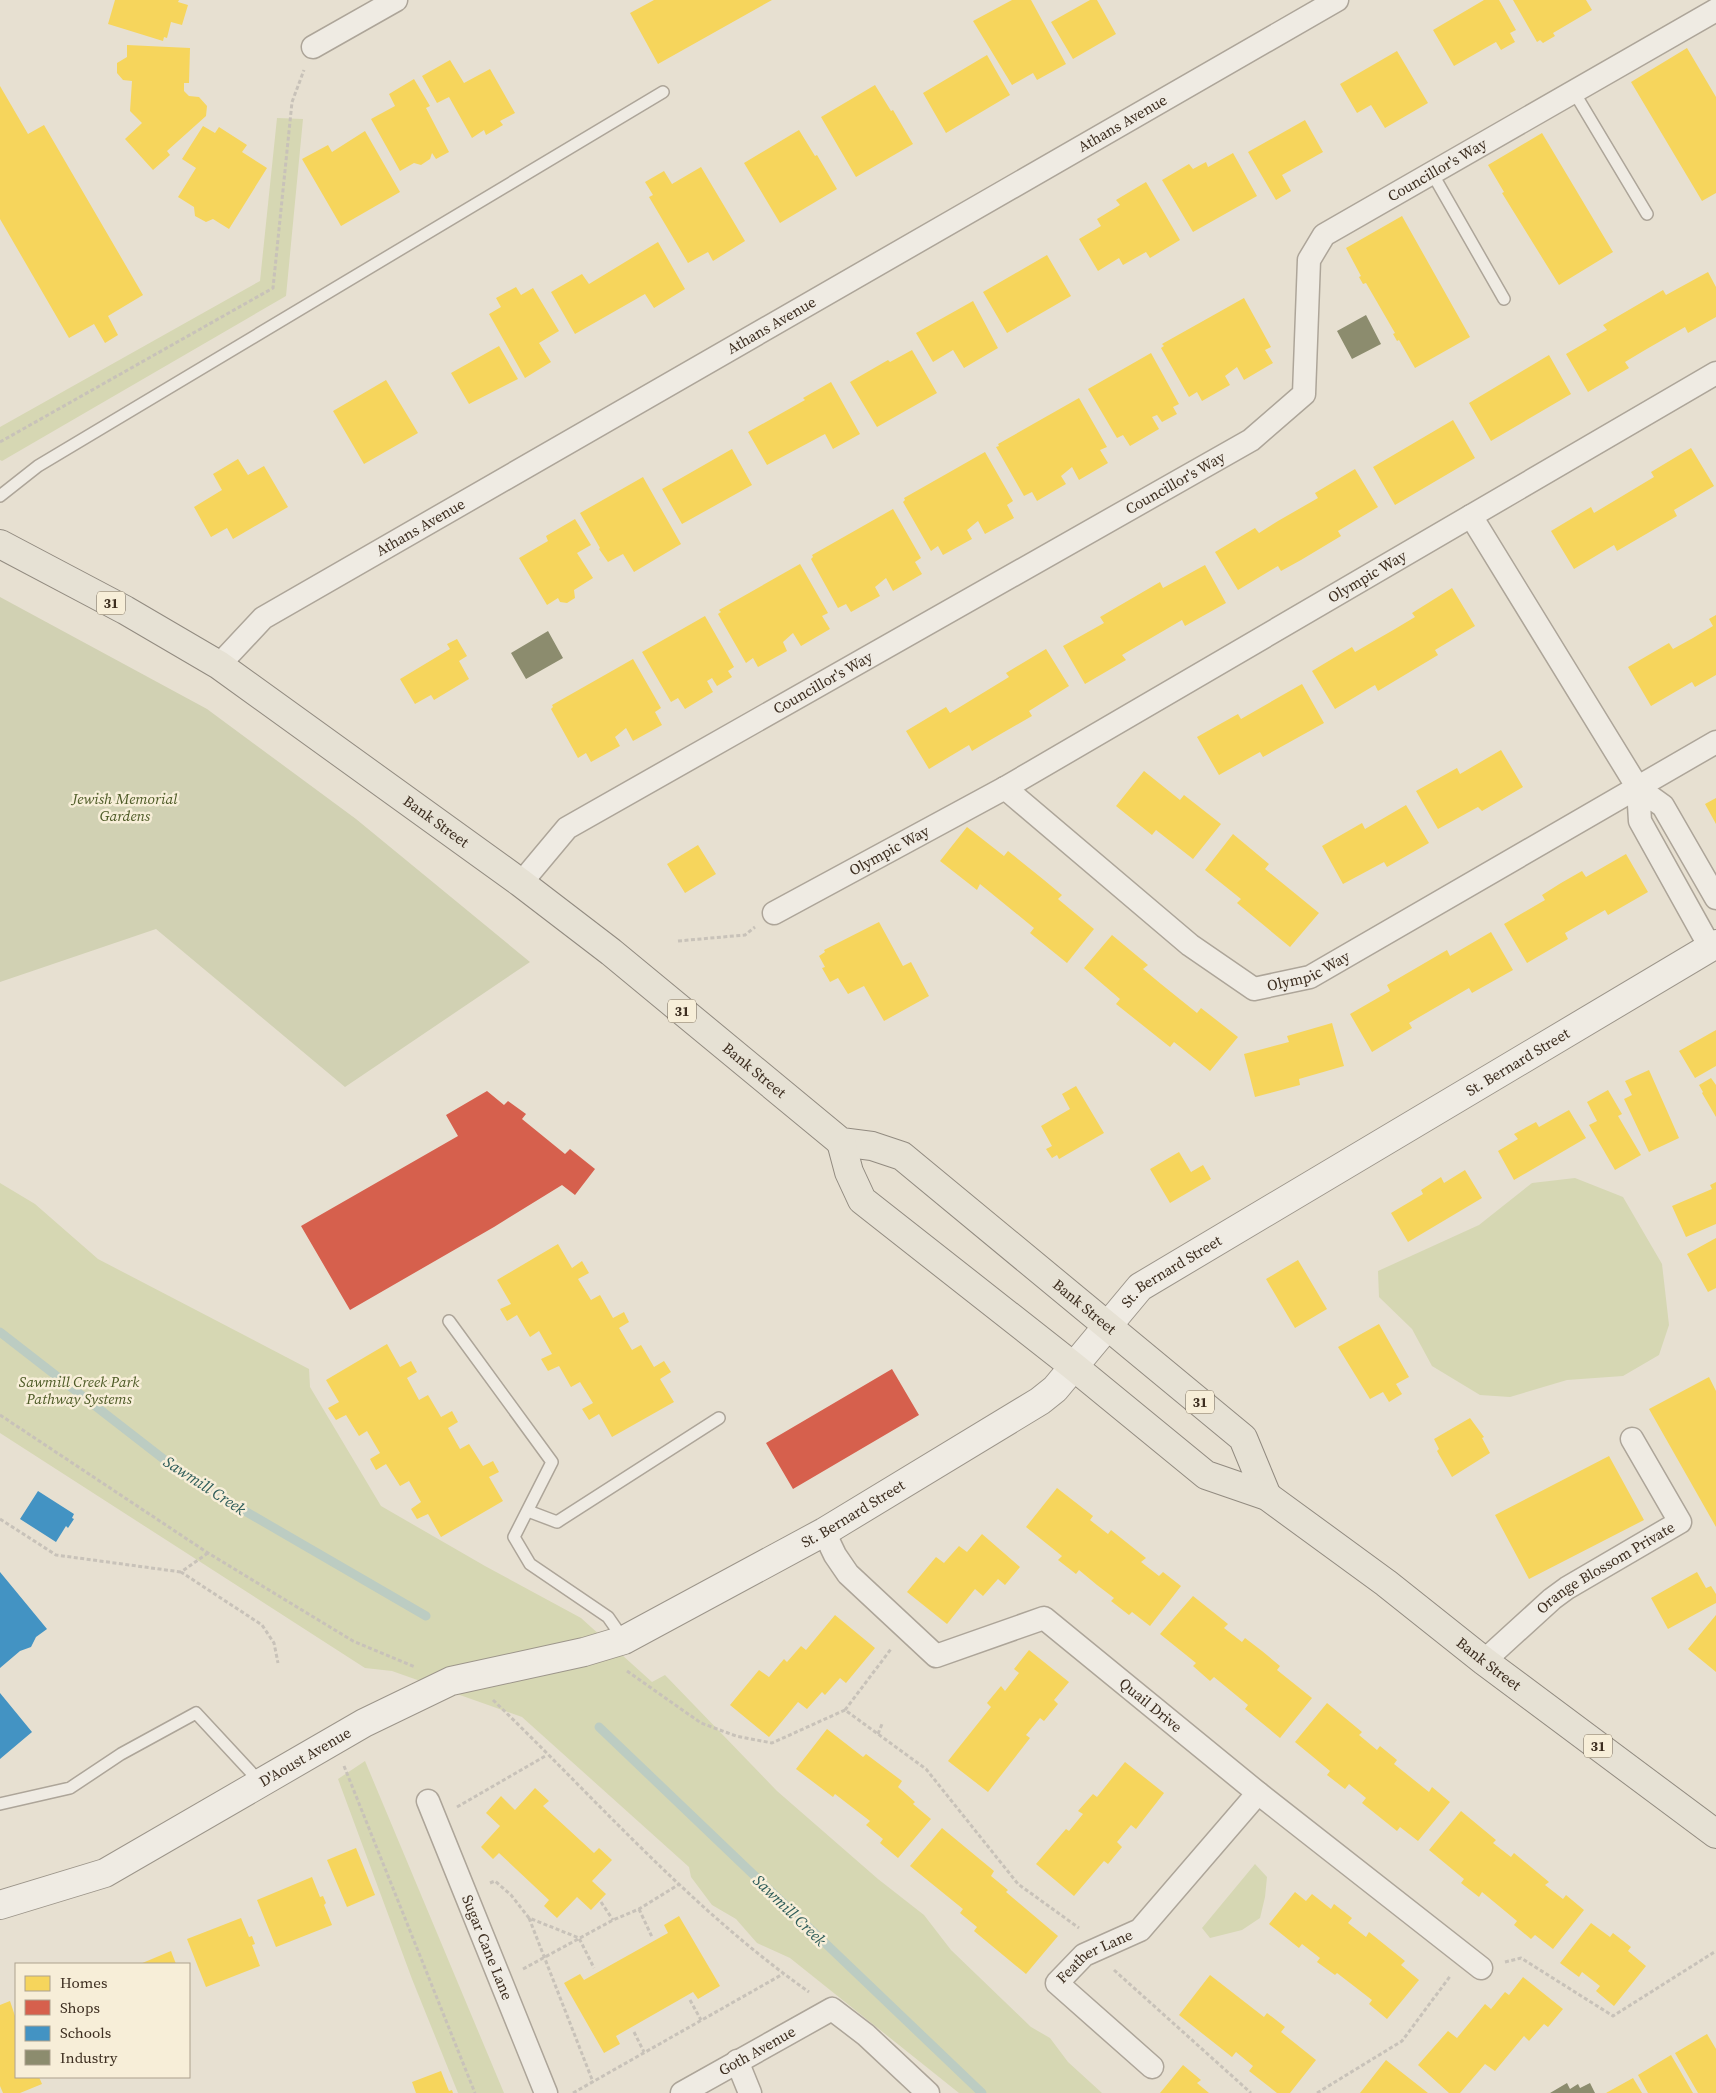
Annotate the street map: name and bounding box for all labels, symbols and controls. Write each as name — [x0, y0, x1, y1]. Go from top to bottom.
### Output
street label: Athans Avenue — [1074, 89, 1171, 157]
street label: Councillor's Way — [1383, 133, 1491, 206]
street label: Athans Avenue — [723, 291, 820, 359]
street label: Councillor's Way — [1121, 446, 1229, 519]
street label: Athans Avenue — [372, 493, 469, 561]
street label: Olympic Way — [1324, 545, 1411, 607]
road number: 31 — [97, 592, 125, 614]
street label: Councillor's Way — [769, 646, 877, 719]
park label: Jewish Memorial Gardens — [70, 788, 178, 826]
street label: Bank Street — [399, 790, 474, 852]
street label: Olympic Way — [845, 820, 933, 880]
street label: Olympic Way — [1265, 945, 1354, 996]
road number: 31 — [668, 999, 696, 1022]
street label: St. Bernard Street — [1462, 1023, 1573, 1101]
street label: Bank Street — [718, 1037, 791, 1103]
street label: St. Bernard Street — [1116, 1230, 1225, 1312]
street label: Bank Street — [1048, 1274, 1121, 1339]
park label: Sawmill Creek Park Pathway Systems — [19, 1371, 140, 1409]
road number: 31 — [1186, 1390, 1214, 1414]
water label: Sawmill Creek — [160, 1450, 251, 1520]
street label: St. Bernard Street — [797, 1474, 909, 1553]
street label: Orange Blossom Private — [1531, 1516, 1679, 1618]
street label: Bank Street — [1452, 1632, 1526, 1695]
street label: Quail Drive — [1115, 1673, 1187, 1737]
street label: D'Aoust Avenue — [255, 1722, 355, 1792]
road number: 31 — [1584, 1734, 1612, 1758]
water label: Sawmill Creek — [748, 1869, 832, 1951]
street label: Sugar Cane Lane — [457, 1892, 518, 2003]
street label: Feather Lane — [1051, 1924, 1136, 1988]
legend — [15, 1963, 190, 2078]
text: Homes — [60, 1972, 107, 1993]
text: Shops — [60, 1997, 100, 2018]
street label: Goth Avenue — [715, 2020, 799, 2080]
text: Schools — [60, 2022, 111, 2043]
text: Industry — [60, 2047, 118, 2068]

